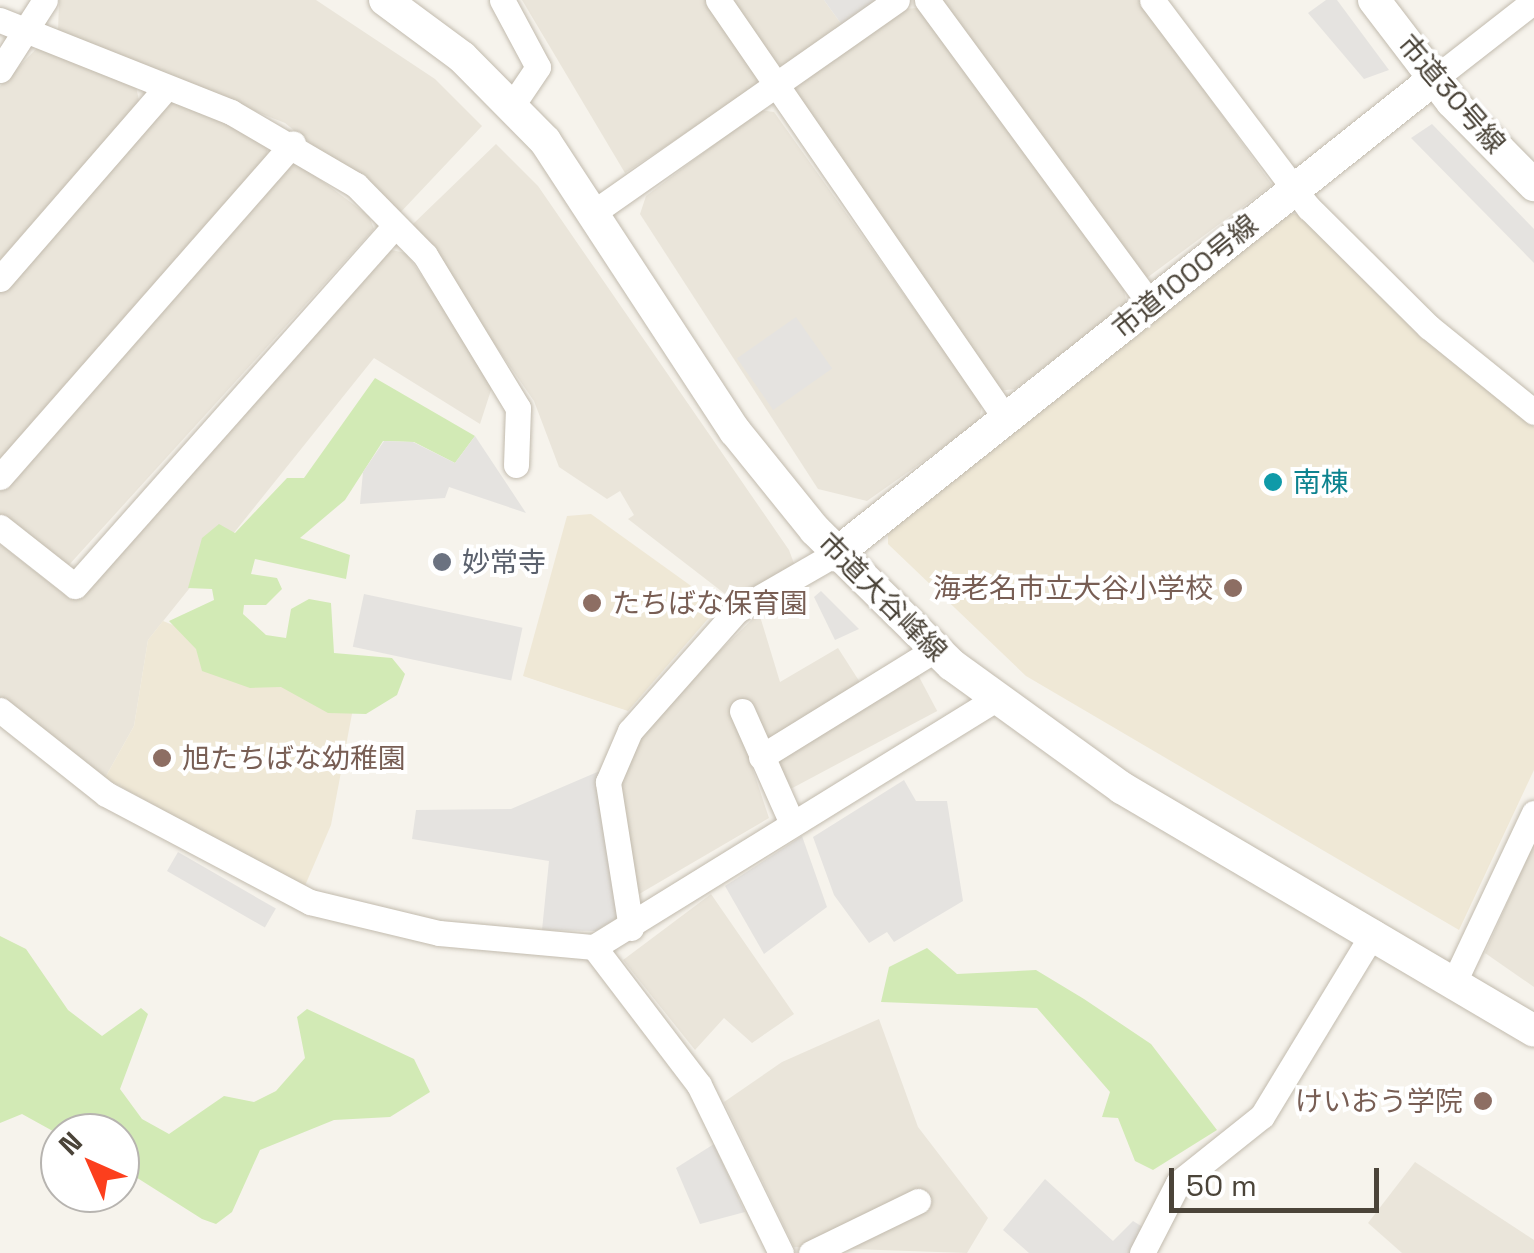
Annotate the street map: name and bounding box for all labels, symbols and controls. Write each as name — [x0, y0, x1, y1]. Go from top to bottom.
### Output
street label: 市道30号線 — [1391, 28, 1513, 160]
street label: 市道1000号線 — [1105, 207, 1265, 345]
place label: 南棟 — [1293, 465, 1349, 499]
marker: 南棟 — [1262, 471, 1284, 493]
street label: 市道大谷峰線 — [812, 526, 954, 668]
place label: 妙常寺 — [462, 545, 546, 579]
marker: 妙常寺 — [431, 551, 453, 573]
place label: 海老名市立大谷小学校 — [933, 571, 1213, 605]
marker: 海老名市立大谷小学校 — [1222, 577, 1244, 599]
place label: たちばな保育園 — [612, 586, 808, 620]
marker: たちばな保育園 — [581, 592, 603, 614]
place label: 旭たちばな幼稚園 — [182, 741, 406, 775]
marker: 旭たちばな幼稚園 — [151, 747, 173, 769]
place label: けいおう学院 — [1295, 1084, 1463, 1118]
marker: けいおう学院 — [1472, 1090, 1494, 1112]
north arrow — [40, 1113, 140, 1213]
text: N — [51, 1124, 90, 1163]
scale bar — [1174, 1148, 1384, 1210]
text: 50 m — [1186, 1166, 1257, 1205]

